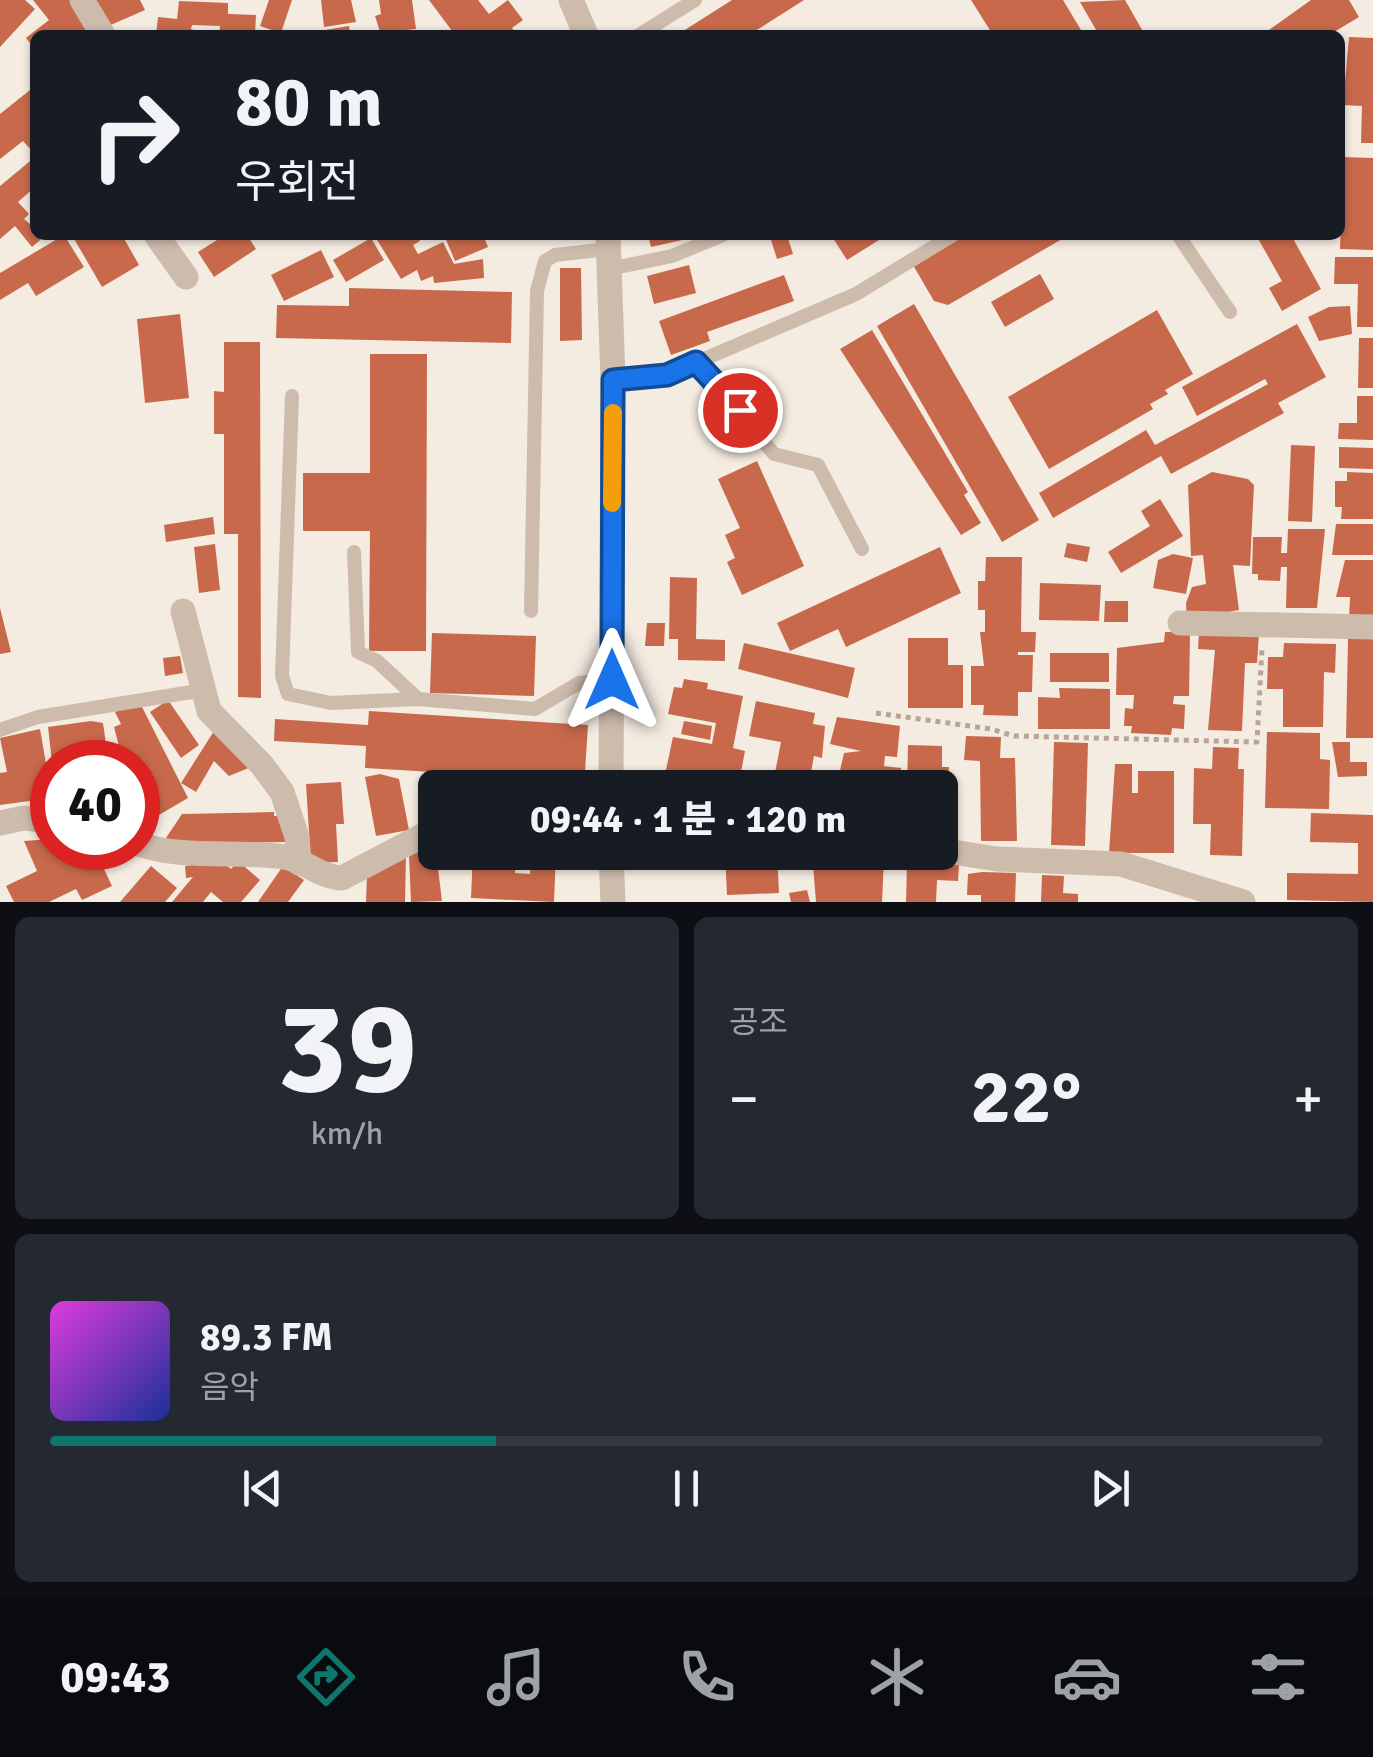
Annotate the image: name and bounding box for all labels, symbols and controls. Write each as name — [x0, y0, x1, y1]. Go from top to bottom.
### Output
text: 80 m — [235, 59, 383, 145]
icon: right — [70, 70, 200, 200]
text: 우회전 — [235, 155, 359, 210]
pin — [698, 368, 783, 453]
icon: arrive — [713, 383, 768, 438]
position arrow — [560, 628, 664, 732]
speed limit sign: 40 — [30, 740, 160, 870]
text: 09:44 · 1 분 · 120 m — [530, 796, 846, 843]
text: 39 — [277, 969, 417, 1129]
text: 공조 — [729, 1003, 788, 1042]
text: 22° — [971, 1051, 1082, 1144]
text: − — [729, 1065, 759, 1133]
text: + — [1293, 1065, 1323, 1133]
text: km/h — [311, 1114, 383, 1153]
text: 89.3 FM — [200, 1314, 333, 1361]
text: 음악 — [200, 1368, 259, 1407]
icon: previous — [235, 1461, 290, 1516]
icon: pause — [659, 1461, 714, 1516]
icon: next — [1083, 1461, 1138, 1516]
icon: directions — [291, 1642, 361, 1712]
icon: music — [481, 1642, 551, 1712]
icon: phone — [672, 1642, 742, 1712]
icon: climate — [862, 1642, 932, 1712]
icon: car — [1052, 1642, 1122, 1712]
icon: filters — [1243, 1642, 1313, 1712]
text: 09:43 — [60, 1650, 171, 1705]

